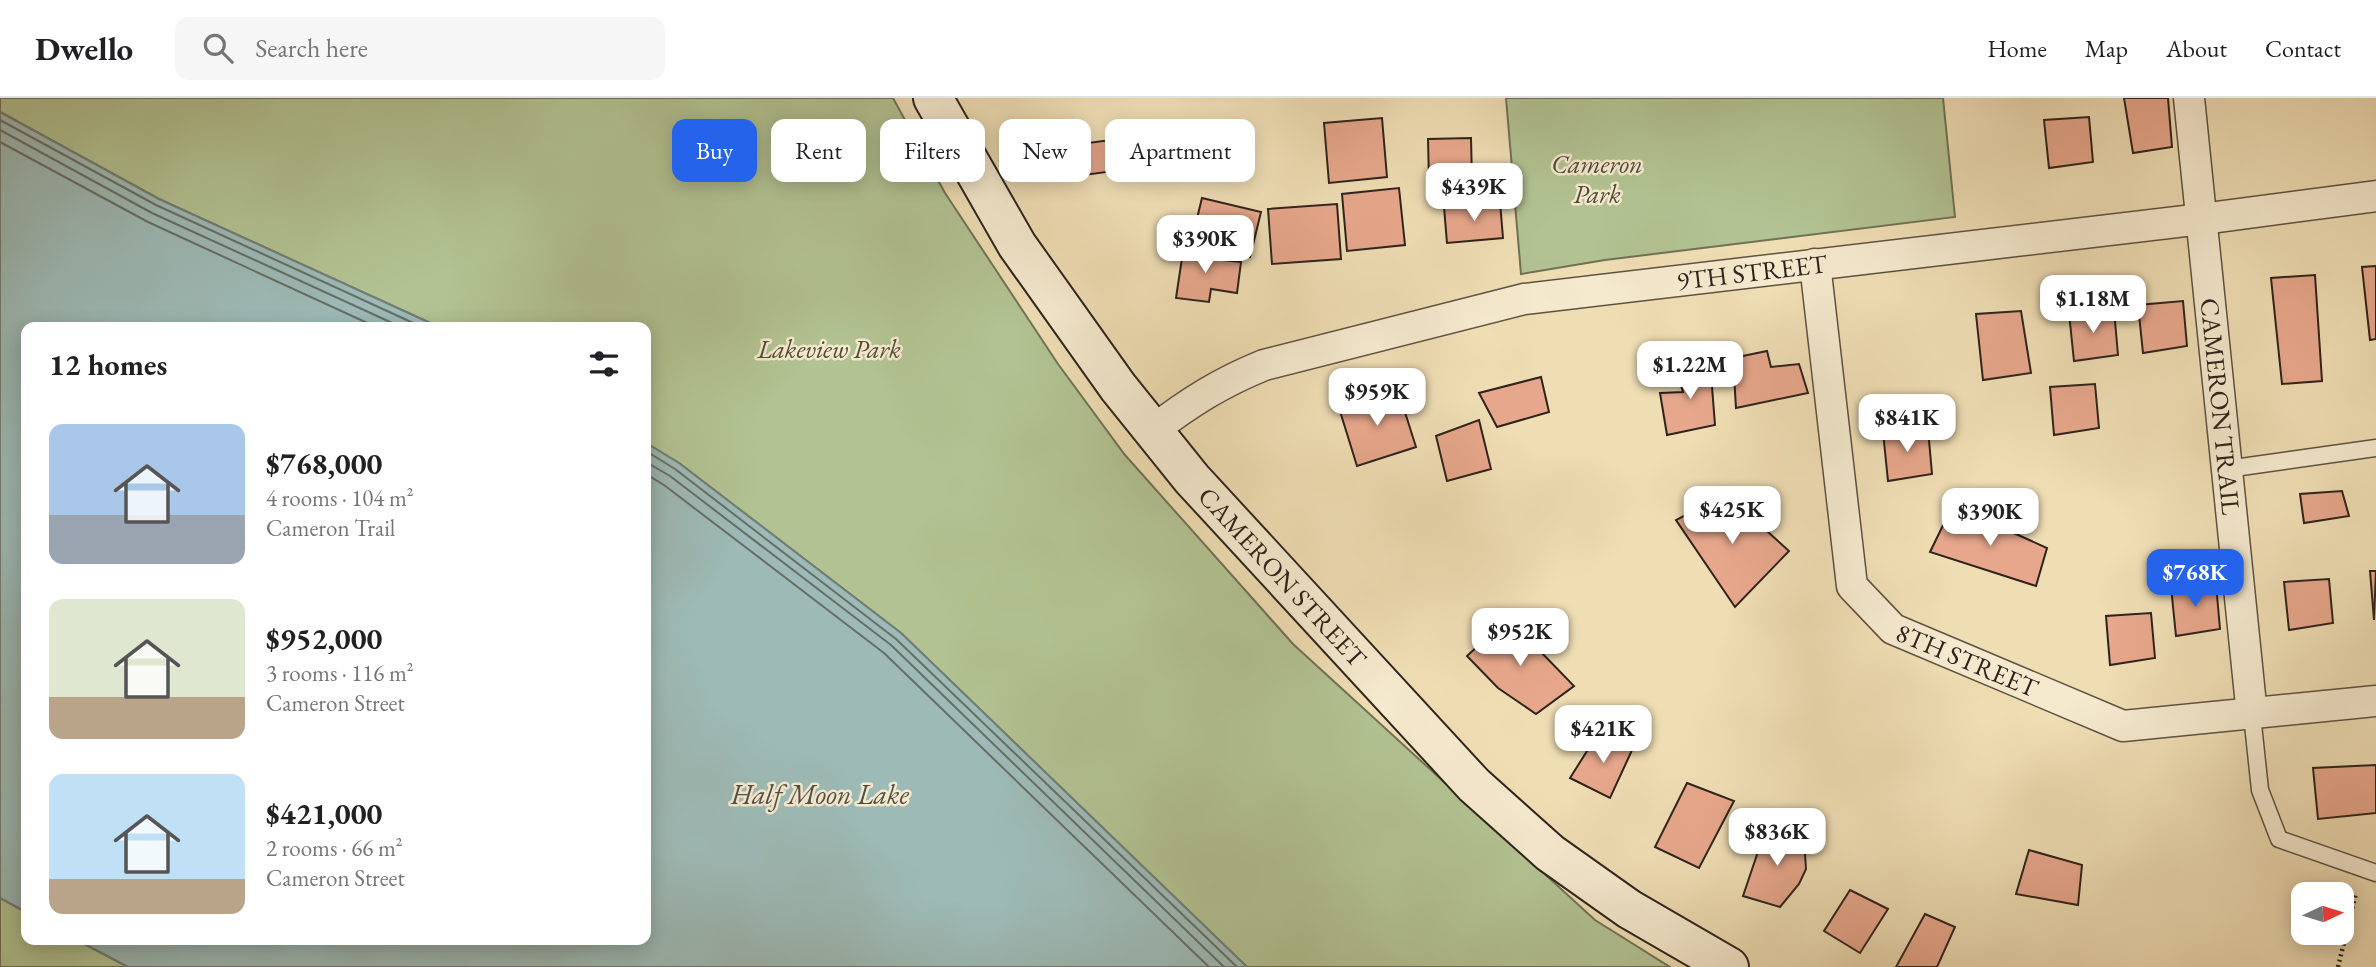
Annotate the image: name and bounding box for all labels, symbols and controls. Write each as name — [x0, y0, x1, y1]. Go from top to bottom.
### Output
search box — [175, 17, 665, 80]
text: Dwello — [35, 27, 133, 70]
icon: search — [199, 29, 237, 67]
text: Search here — [255, 31, 368, 65]
text: Home — [1987, 33, 2047, 64]
text: Map — [2085, 33, 2128, 64]
text: About — [2166, 33, 2227, 64]
text: Contact — [2265, 33, 2341, 64]
chip: Buy — [672, 119, 757, 182]
chip: Rent — [771, 119, 866, 182]
chip: Filters — [880, 119, 985, 182]
chip: New — [999, 119, 1091, 182]
chip: Apartment — [1105, 119, 1255, 182]
park label: Cameron Park — [1551, 147, 1643, 211]
pin: $439K — [1425, 164, 1523, 223]
text: $439K — [1442, 171, 1506, 201]
pin: $390K — [1156, 216, 1254, 275]
text: $390K — [1173, 223, 1237, 253]
street label: 9TH STREET — [1675, 246, 1829, 298]
pin: $1.18M — [2036, 275, 2150, 335]
text: $1.18M — [2056, 283, 2130, 313]
street label: CAMERON TRAIL — [2193, 296, 2248, 516]
park label: Lakeview Park — [756, 332, 901, 366]
pin: $1.22M — [1633, 342, 1747, 401]
text: 12 homes — [49, 345, 167, 384]
icon: filters — [585, 345, 623, 383]
text: $1.22M — [1653, 349, 1727, 379]
pin: $959K — [1328, 368, 1426, 428]
text: $959K — [1345, 376, 1409, 406]
pin: $841K — [1858, 394, 1956, 454]
text: $841K — [1875, 402, 1939, 432]
text: $768,000 — [266, 444, 382, 483]
icon: home — [105, 452, 189, 536]
street label: CAMERON STREET — [1191, 480, 1374, 675]
text: 4 rooms · 104 m² — [266, 483, 414, 513]
pin: $425K — [1683, 486, 1781, 546]
pin: $390K — [1941, 489, 2039, 548]
text: $425K — [1700, 494, 1764, 524]
text: $390K — [1958, 496, 2022, 526]
text: Cameron Trail — [266, 513, 395, 543]
pin: $768K — [2146, 550, 2244, 609]
text: $768K — [2163, 557, 2227, 587]
pin: $952K — [1471, 608, 1569, 668]
street label: 8TH STREET — [1891, 615, 2044, 705]
text: $952K — [1488, 616, 1552, 646]
text: $952,000 — [266, 619, 382, 658]
icon: home — [105, 627, 189, 711]
text: 3 rooms · 116 m² — [266, 658, 414, 688]
text: Cameron Street — [266, 688, 405, 718]
pin: $421K — [1554, 706, 1652, 765]
text: $421K — [1571, 713, 1635, 743]
water label: Half Moon Lake — [730, 776, 909, 812]
text: $421,000 — [266, 794, 382, 833]
icon: home — [105, 802, 189, 886]
pin: $836K — [1728, 808, 1826, 868]
text: $836K — [1745, 816, 1809, 846]
text: 2 rooms · 66 m² — [266, 833, 403, 863]
text: Cameron Street — [266, 863, 405, 893]
north arrow — [2291, 882, 2354, 945]
map controls — [2291, 882, 2354, 945]

